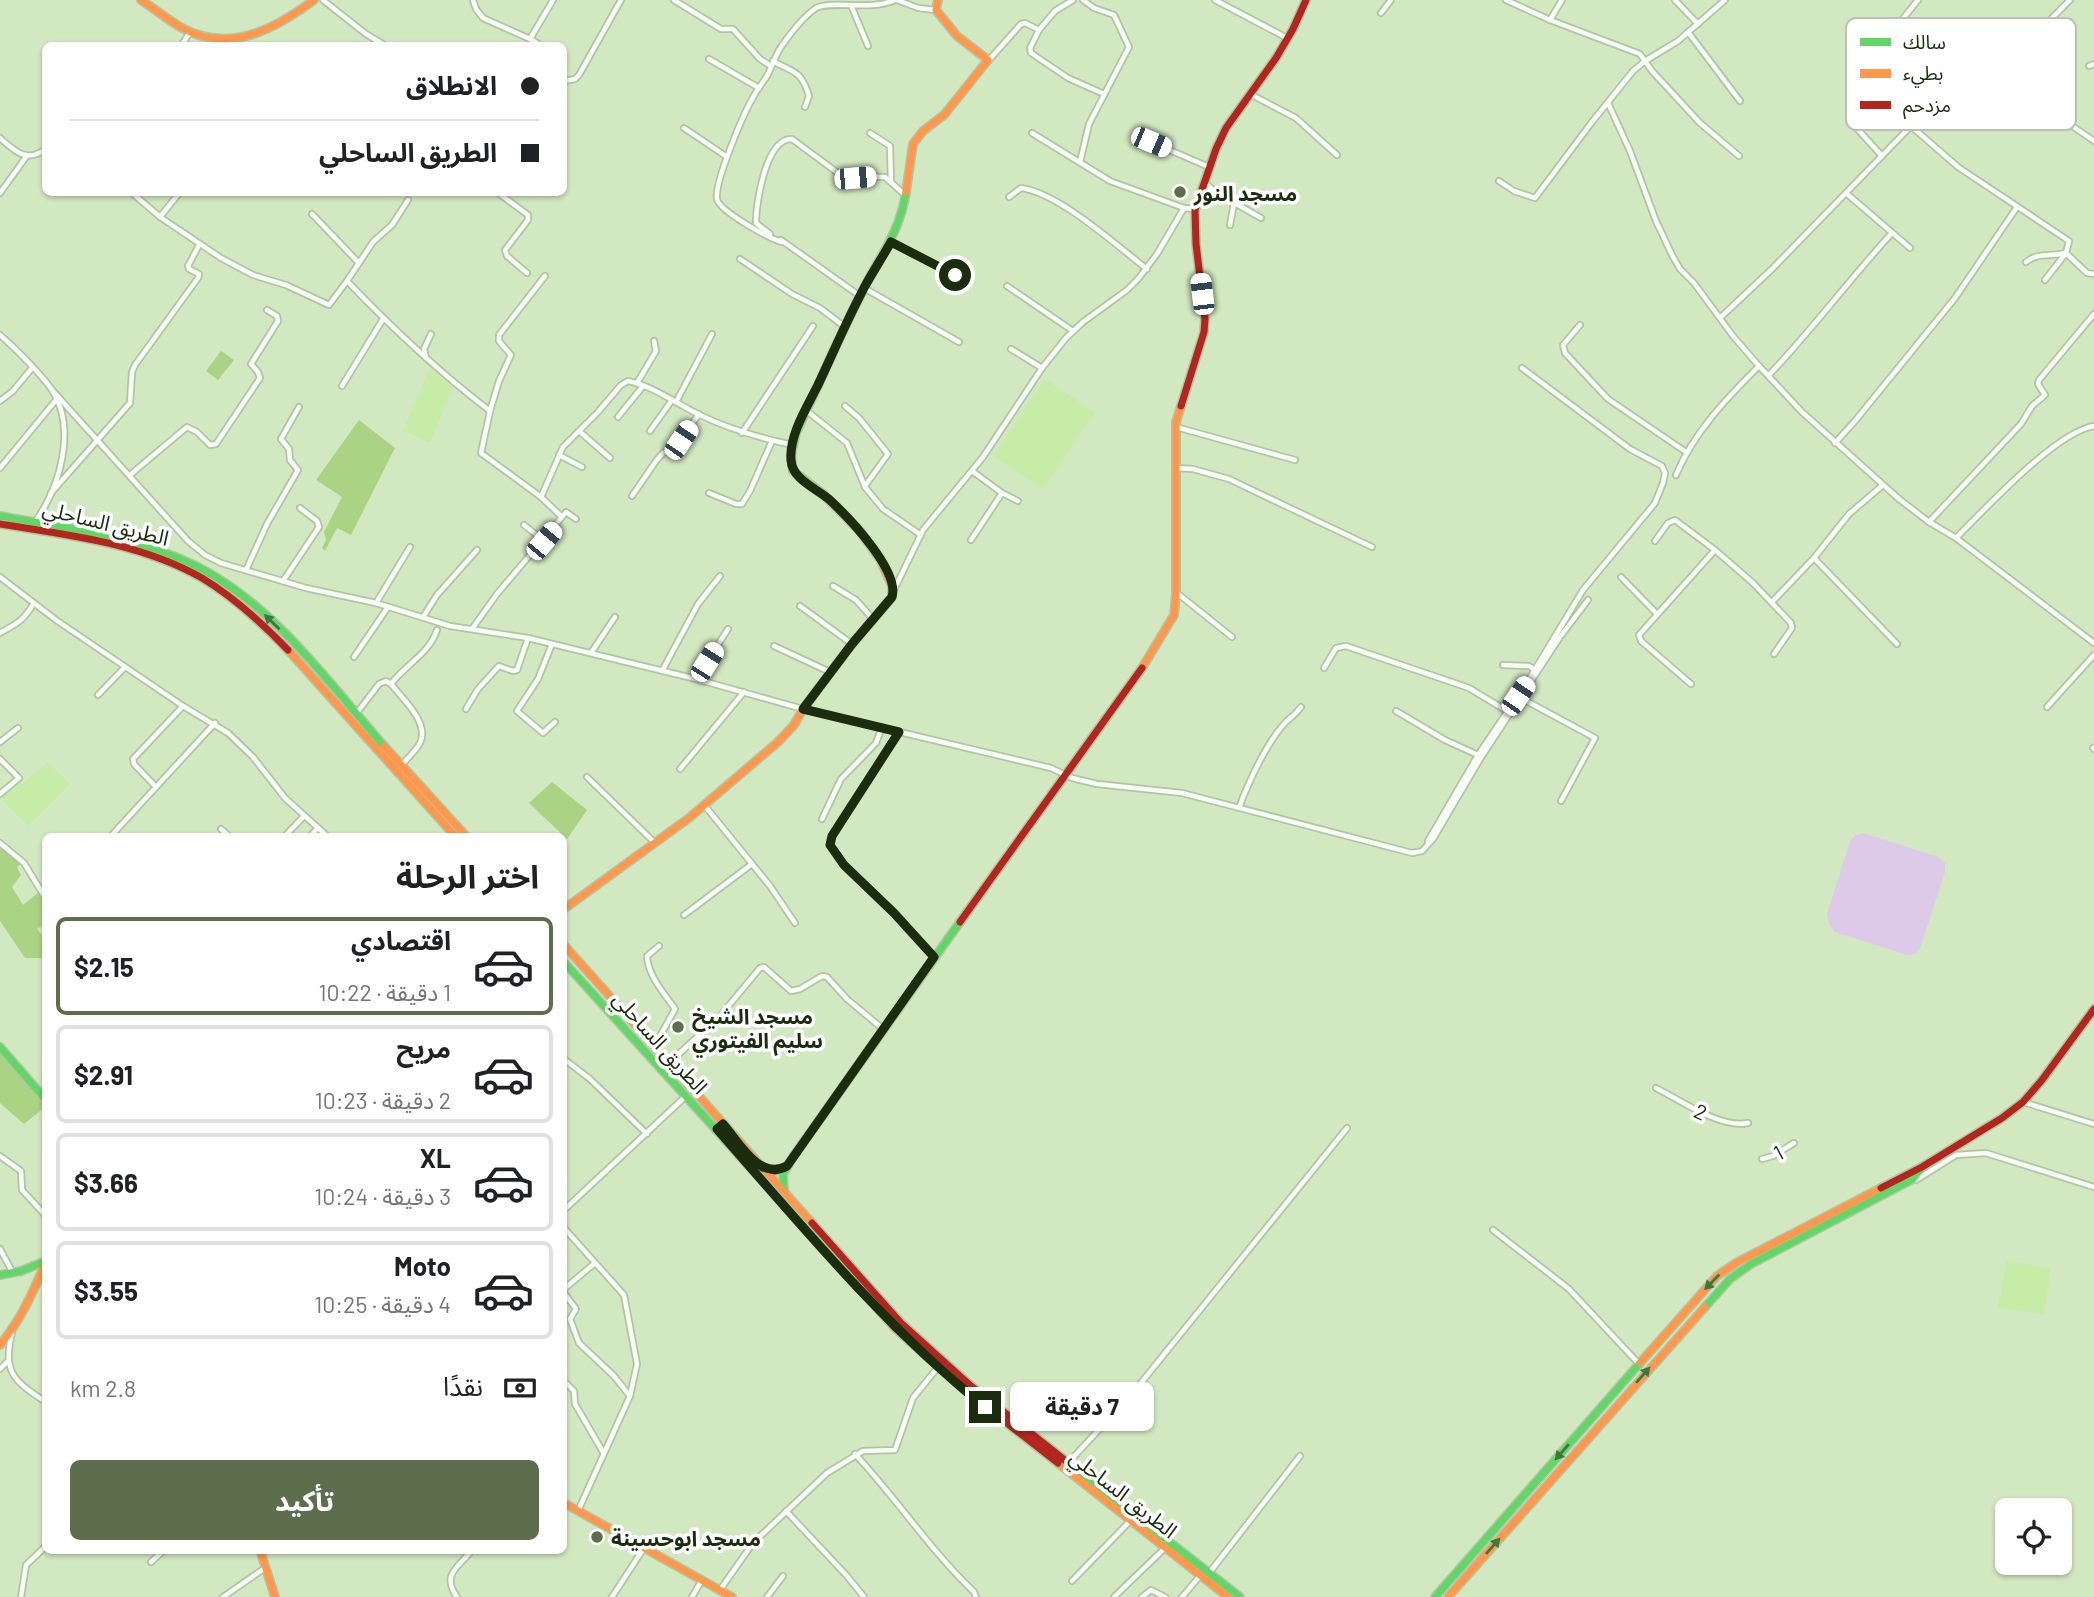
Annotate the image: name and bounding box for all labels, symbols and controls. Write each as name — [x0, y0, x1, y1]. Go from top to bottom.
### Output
legend — [1846, 18, 2076, 130]
text: سالك — [1903, 30, 1946, 53]
text: بطيء — [1903, 61, 1943, 88]
text: الانطلاق — [406, 69, 497, 100]
text: مزدحم — [1903, 93, 1951, 120]
car — [1128, 124, 1175, 160]
text: الطريق الساحلي — [319, 136, 497, 167]
car — [834, 166, 877, 190]
place label: مسجد النور — [1193, 180, 1297, 206]
marker: مسجد النور — [1172, 184, 1188, 200]
route start — [939, 259, 971, 291]
car — [1190, 272, 1215, 316]
car — [661, 417, 702, 463]
street label: الطريق الساحلي — [39, 494, 172, 554]
car — [523, 518, 566, 564]
one-way arrow — [264, 613, 281, 630]
car — [687, 639, 728, 685]
car — [1498, 673, 1539, 719]
text: اختر الرحلة — [396, 856, 539, 894]
text: اقتصادي — [351, 924, 451, 955]
icon: car — [472, 935, 535, 998]
text: $2.15 — [74, 951, 134, 982]
text: 1 دقيقة · 10:22 — [318, 978, 451, 1006]
street label: الطريق الساحلي — [605, 986, 713, 1102]
place label: مسجد الشيخ سليم الفيتوري — [692, 1003, 823, 1057]
marker: مسجد الشيخ سليم الفيتوري — [670, 1019, 686, 1035]
text: مريح — [396, 1032, 451, 1063]
icon: car — [472, 1043, 535, 1106]
text: $2.91 — [74, 1059, 133, 1090]
text: 2 دقيقة · 10:23 — [315, 1086, 451, 1114]
street label: 2 — [1690, 1097, 1712, 1125]
street label: 1 — [1769, 1139, 1787, 1165]
text: XL — [420, 1142, 451, 1173]
icon: car — [472, 1151, 535, 1214]
text: $3.66 — [74, 1167, 138, 1198]
text: 3 دقيقة · 10:24 — [314, 1182, 451, 1210]
text: Moto — [394, 1250, 451, 1281]
icon: car — [472, 1259, 535, 1322]
one-way arrow — [1705, 1273, 1721, 1290]
text: $3.55 — [74, 1275, 138, 1306]
text: 4 دقيقة · 10:25 — [314, 1290, 451, 1318]
one-way arrow — [1635, 1366, 1651, 1383]
icon: cash — [501, 1369, 539, 1407]
text: نقدًا — [443, 1370, 483, 1401]
text: 2.8 km — [70, 1374, 136, 1402]
callout: 7 دقيقة — [1010, 1382, 1153, 1432]
route end — [969, 1391, 1001, 1423]
text: 7 دقيقة — [1045, 1392, 1119, 1420]
street label: الطريق الساحلي — [1062, 1443, 1183, 1546]
one-way arrow — [1555, 1444, 1570, 1461]
button: تأكيد — [70, 1460, 539, 1540]
map controls — [1995, 1498, 2072, 1575]
button: locate — [1995, 1498, 2072, 1575]
place label: مسجد ابوحسينة — [611, 1525, 761, 1551]
marker: مسجد ابوحسينة — [589, 1529, 605, 1545]
one-way arrow — [1485, 1537, 1501, 1554]

